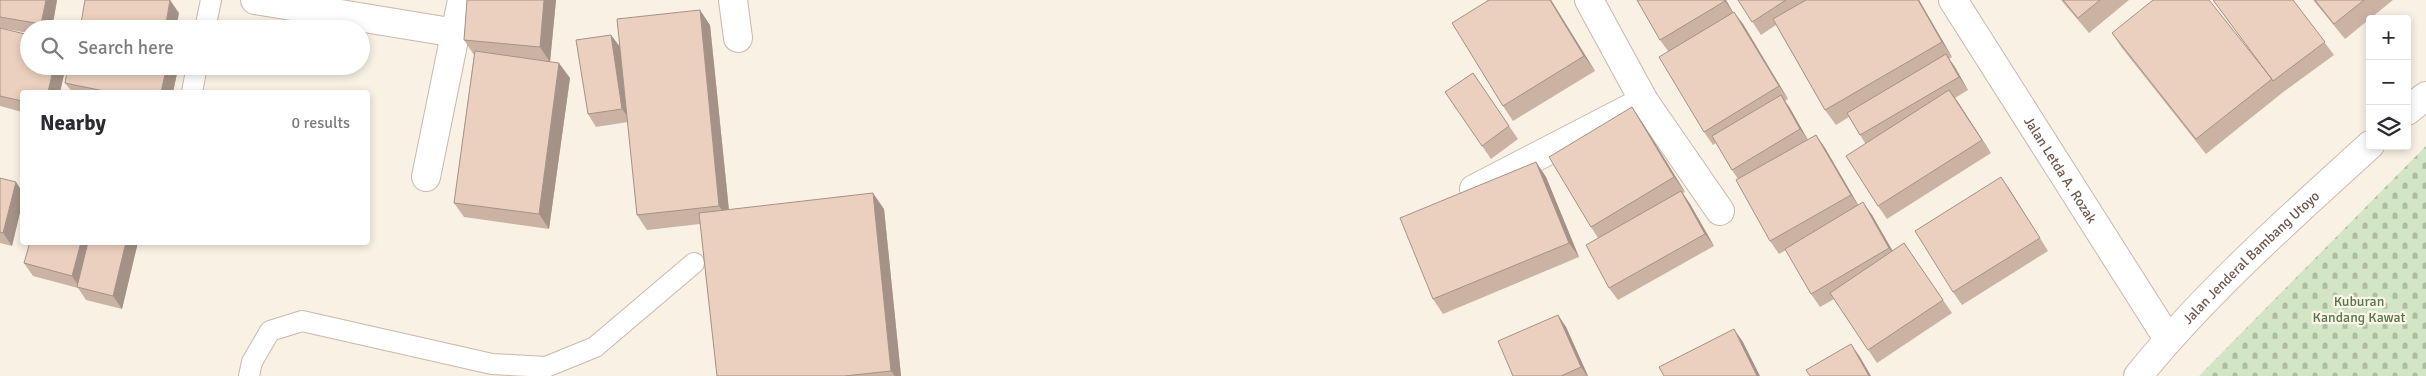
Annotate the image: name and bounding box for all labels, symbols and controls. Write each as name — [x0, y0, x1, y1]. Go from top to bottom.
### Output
map controls — [2366, 15, 2411, 150]
button: + — [2366, 15, 2411, 60]
search box — [20, 20, 370, 75]
icon: search — [38, 34, 66, 62]
text: Search here — [78, 36, 174, 60]
button: − — [2366, 60, 2411, 105]
button: layers — [2366, 105, 2411, 150]
text: Nearby — [40, 110, 106, 136]
text: 0 results — [291, 113, 350, 133]
street label: Jalan Letda A. Rozak — [2021, 113, 2101, 226]
street label: Jalan Jenderal Bambang Utoyo — [2179, 187, 2323, 327]
park label: Kuburan Kandang Kawat — [2313, 293, 2406, 326]

